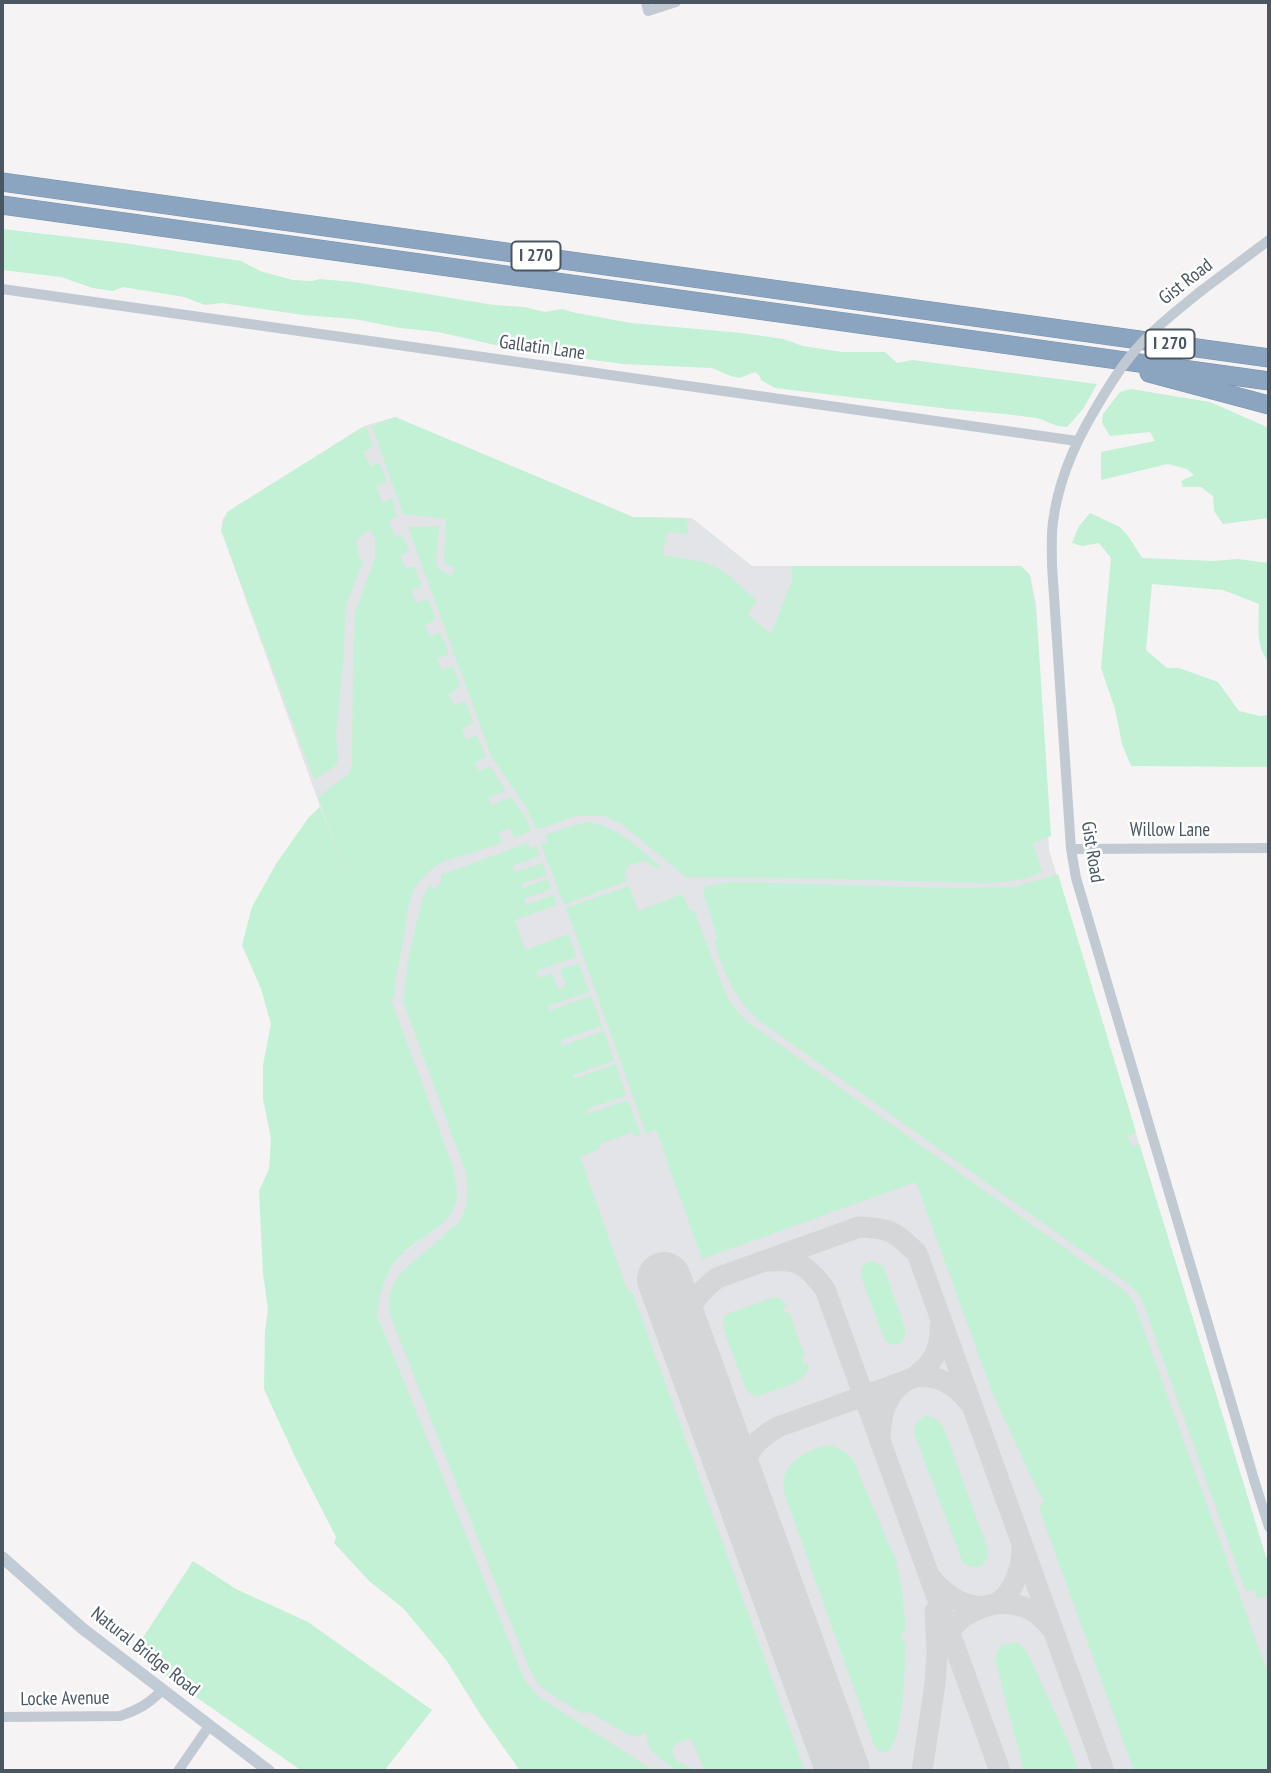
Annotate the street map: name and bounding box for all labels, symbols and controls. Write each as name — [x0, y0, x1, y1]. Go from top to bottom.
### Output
road number: I 270 — [512, 242, 560, 270]
street label: Gist Road — [1155, 254, 1217, 310]
road number: I 270 — [1146, 330, 1194, 358]
street label: Gallatin Lane — [498, 331, 586, 365]
street label: Gist Road — [1076, 820, 1108, 884]
street label: Willow Lane — [1130, 820, 1210, 842]
street label: Natural Bridge Road — [86, 1603, 204, 1701]
street label: Locke Avenue — [20, 1687, 110, 1711]

